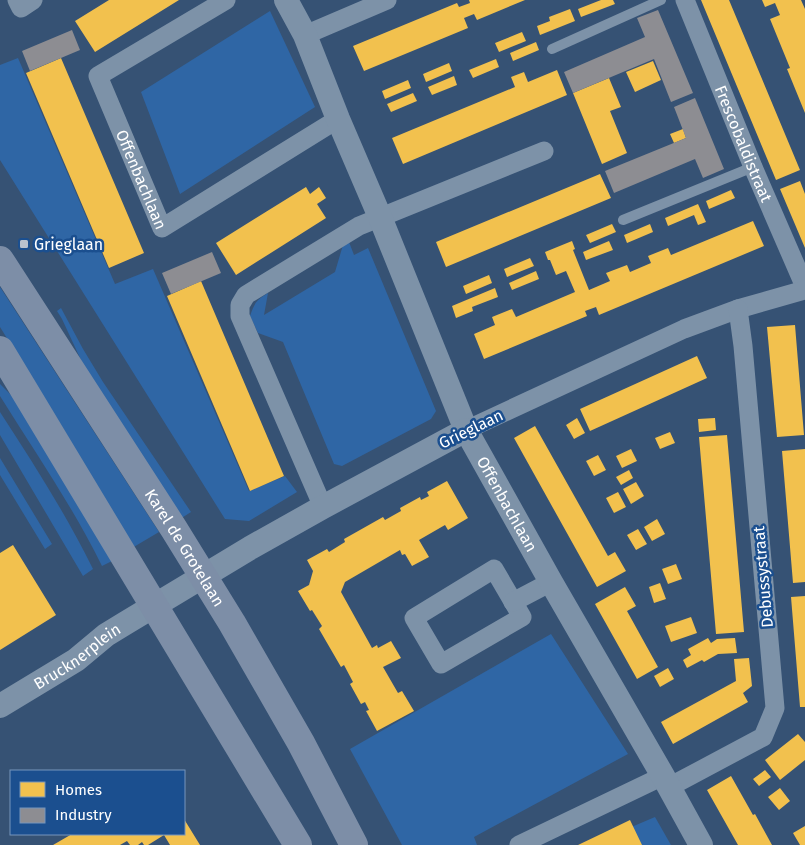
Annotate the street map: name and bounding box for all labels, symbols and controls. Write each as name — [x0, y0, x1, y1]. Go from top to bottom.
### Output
street label: Frescobaldistraat — [711, 82, 776, 205]
street label: Offenbachlaan — [112, 127, 171, 232]
place label: Grieglaan — [34, 235, 103, 254]
marker: Grieglaan — [18, 238, 30, 250]
street label: Grieglaan — [436, 405, 506, 453]
street label: Offenbachlaan — [473, 453, 542, 555]
street label: Karel de Grotelaan — [141, 485, 229, 610]
street label: Debussystraat — [749, 525, 777, 629]
street label: Brucknerplein — [30, 619, 124, 693]
legend — [10, 770, 185, 835]
text: Homes — [55, 781, 102, 799]
text: Industry — [55, 806, 112, 824]

